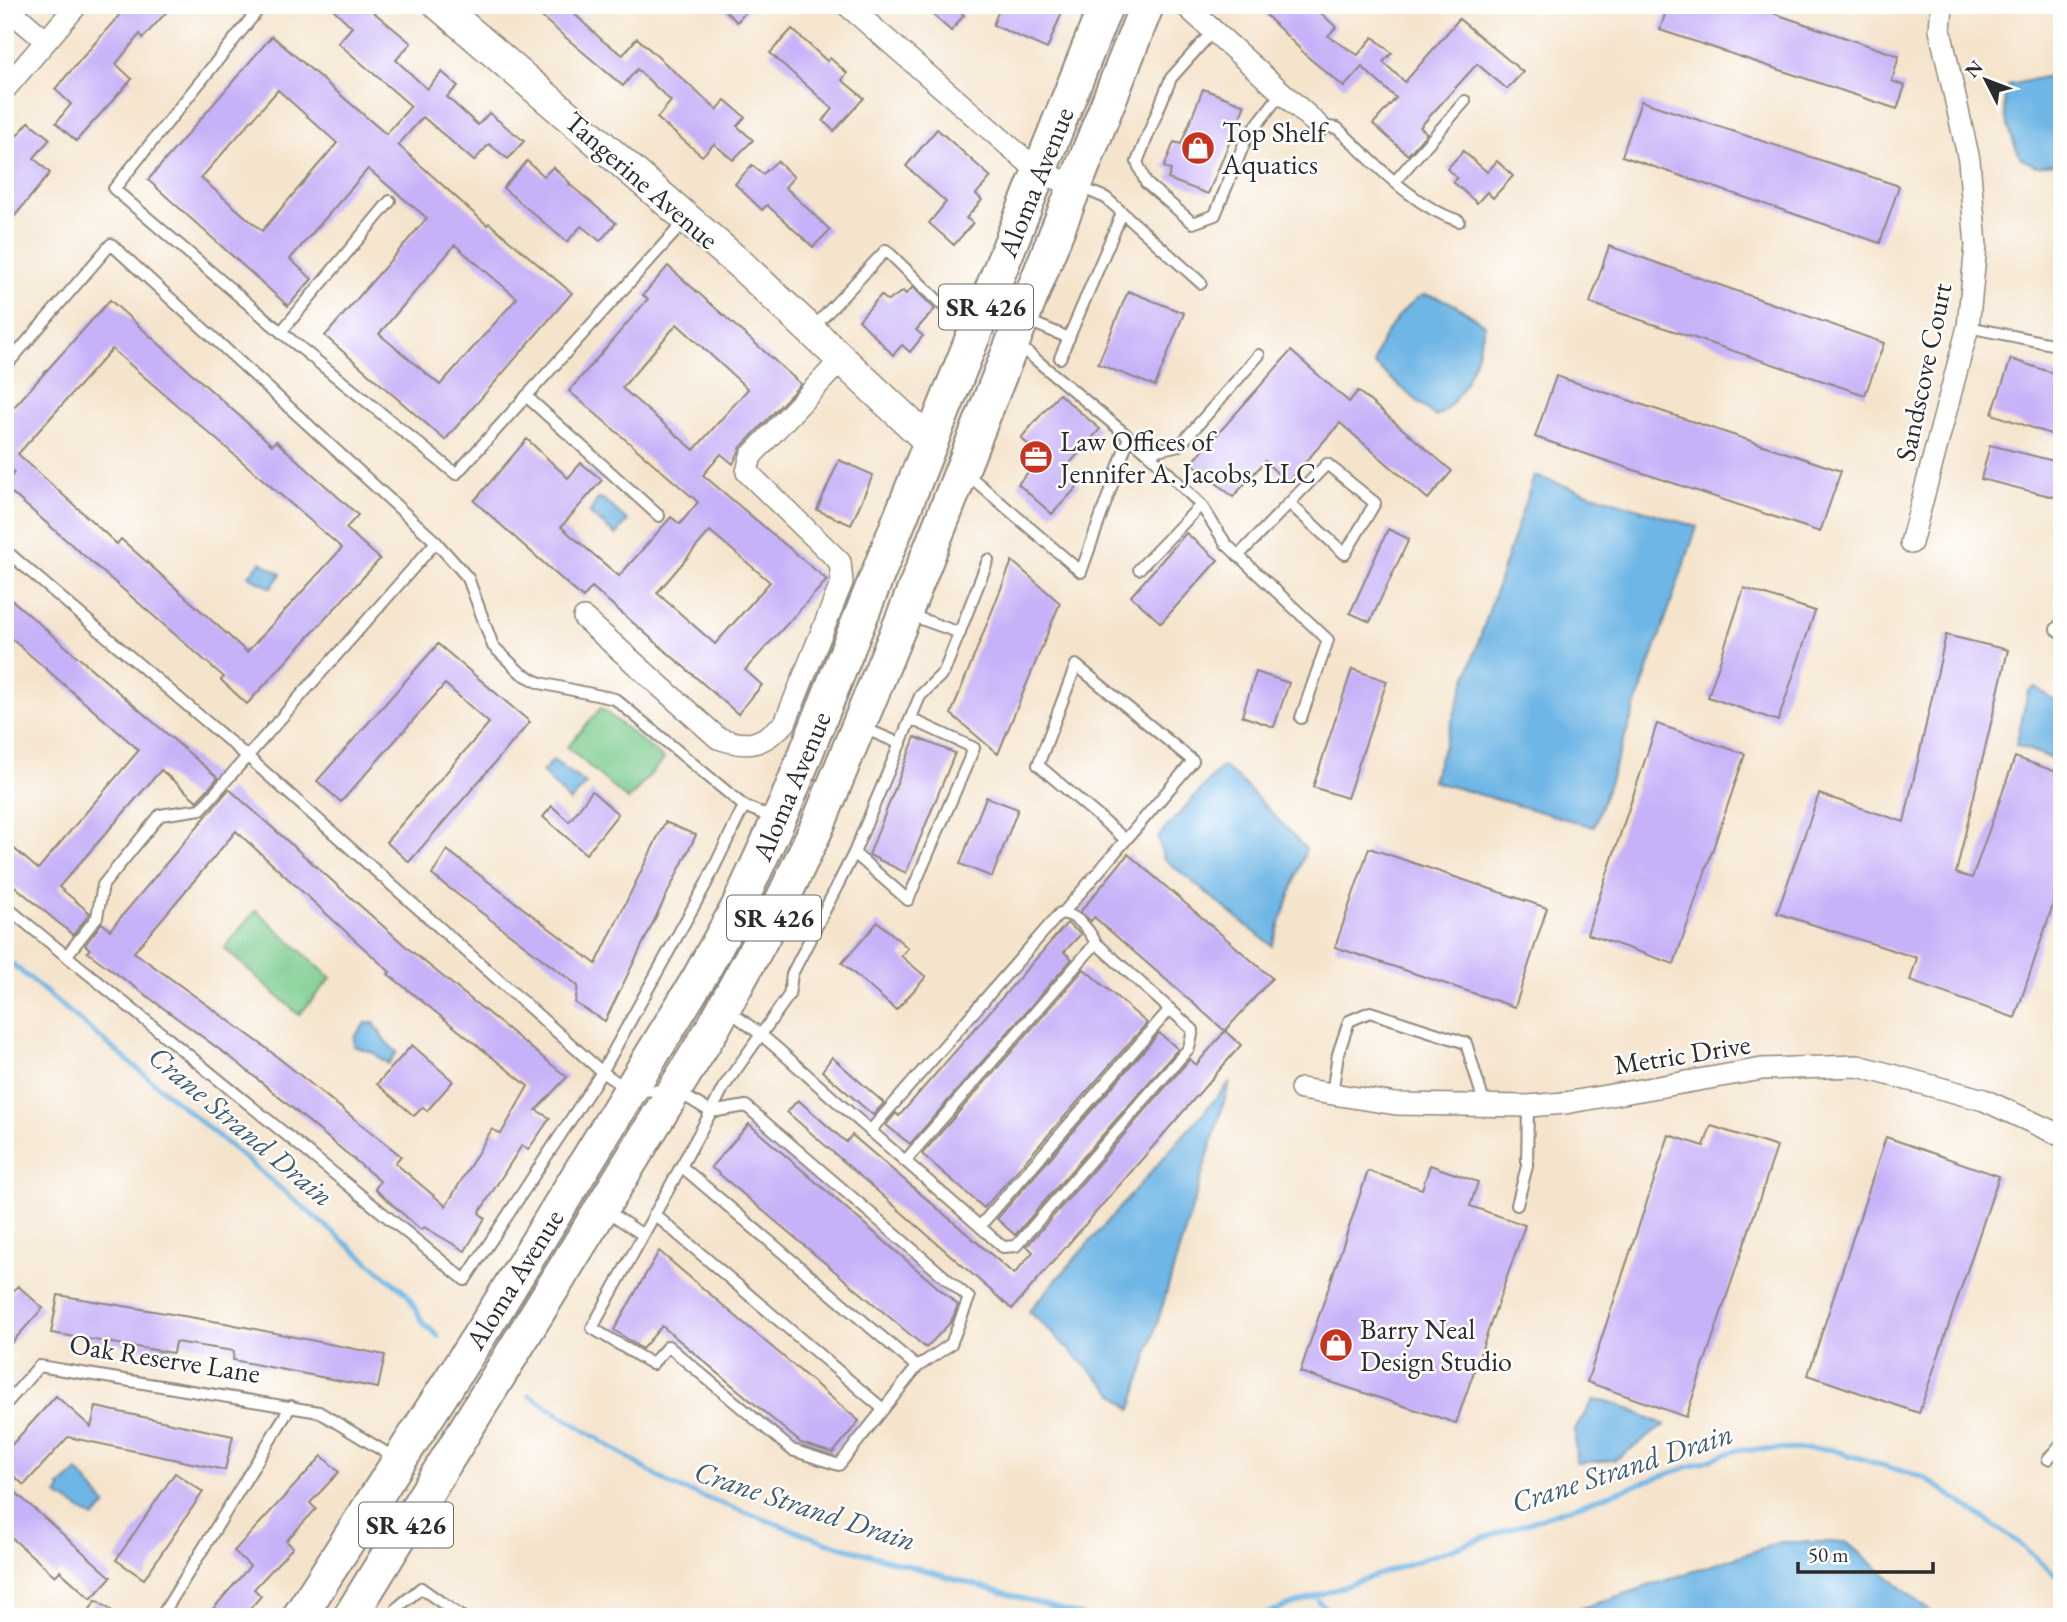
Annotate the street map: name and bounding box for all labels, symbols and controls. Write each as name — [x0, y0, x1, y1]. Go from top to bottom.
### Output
north arrow — [1952, 46, 2022, 116]
text: N — [1959, 54, 1989, 83]
street label: Aloma Avenue — [988, 102, 1081, 263]
street label: Tangerine Avenue — [557, 103, 727, 257]
place label: Top Shelf Aquatics — [1221, 114, 1329, 182]
shop icon: Top Shelf Aquatics — [1179, 129, 1217, 167]
street label: Sandscove Court — [1887, 279, 1959, 464]
road number: SR 426 — [939, 284, 1033, 330]
place label: Law Offices of Jennifer A. Jacobs, LLC — [1058, 423, 1316, 491]
office icon: Law Offices of Jennifer A. Jacobs, LLC — [1017, 438, 1055, 476]
street label: Aloma Avenue — [743, 706, 839, 867]
road number: SR 426 — [727, 896, 821, 940]
street label: Metric Drive — [1611, 1025, 1753, 1083]
water label: Crane Strand Drain — [140, 1037, 342, 1215]
street label: Aloma Avenue — [456, 1202, 571, 1357]
place label: Barry Neal Design Studio — [1360, 1311, 1512, 1379]
street label: Oak Reserve Lane — [67, 1325, 263, 1391]
shop icon: Barry Neal Design Studio — [1317, 1326, 1355, 1364]
water label: Crane Strand Drain — [1506, 1413, 1738, 1522]
water label: Crane Strand Drain — [689, 1451, 921, 1560]
road number: SR 426 — [359, 1502, 453, 1548]
scale bar — [1798, 1531, 1932, 1575]
text: 50 m — [1808, 1541, 1849, 1568]

